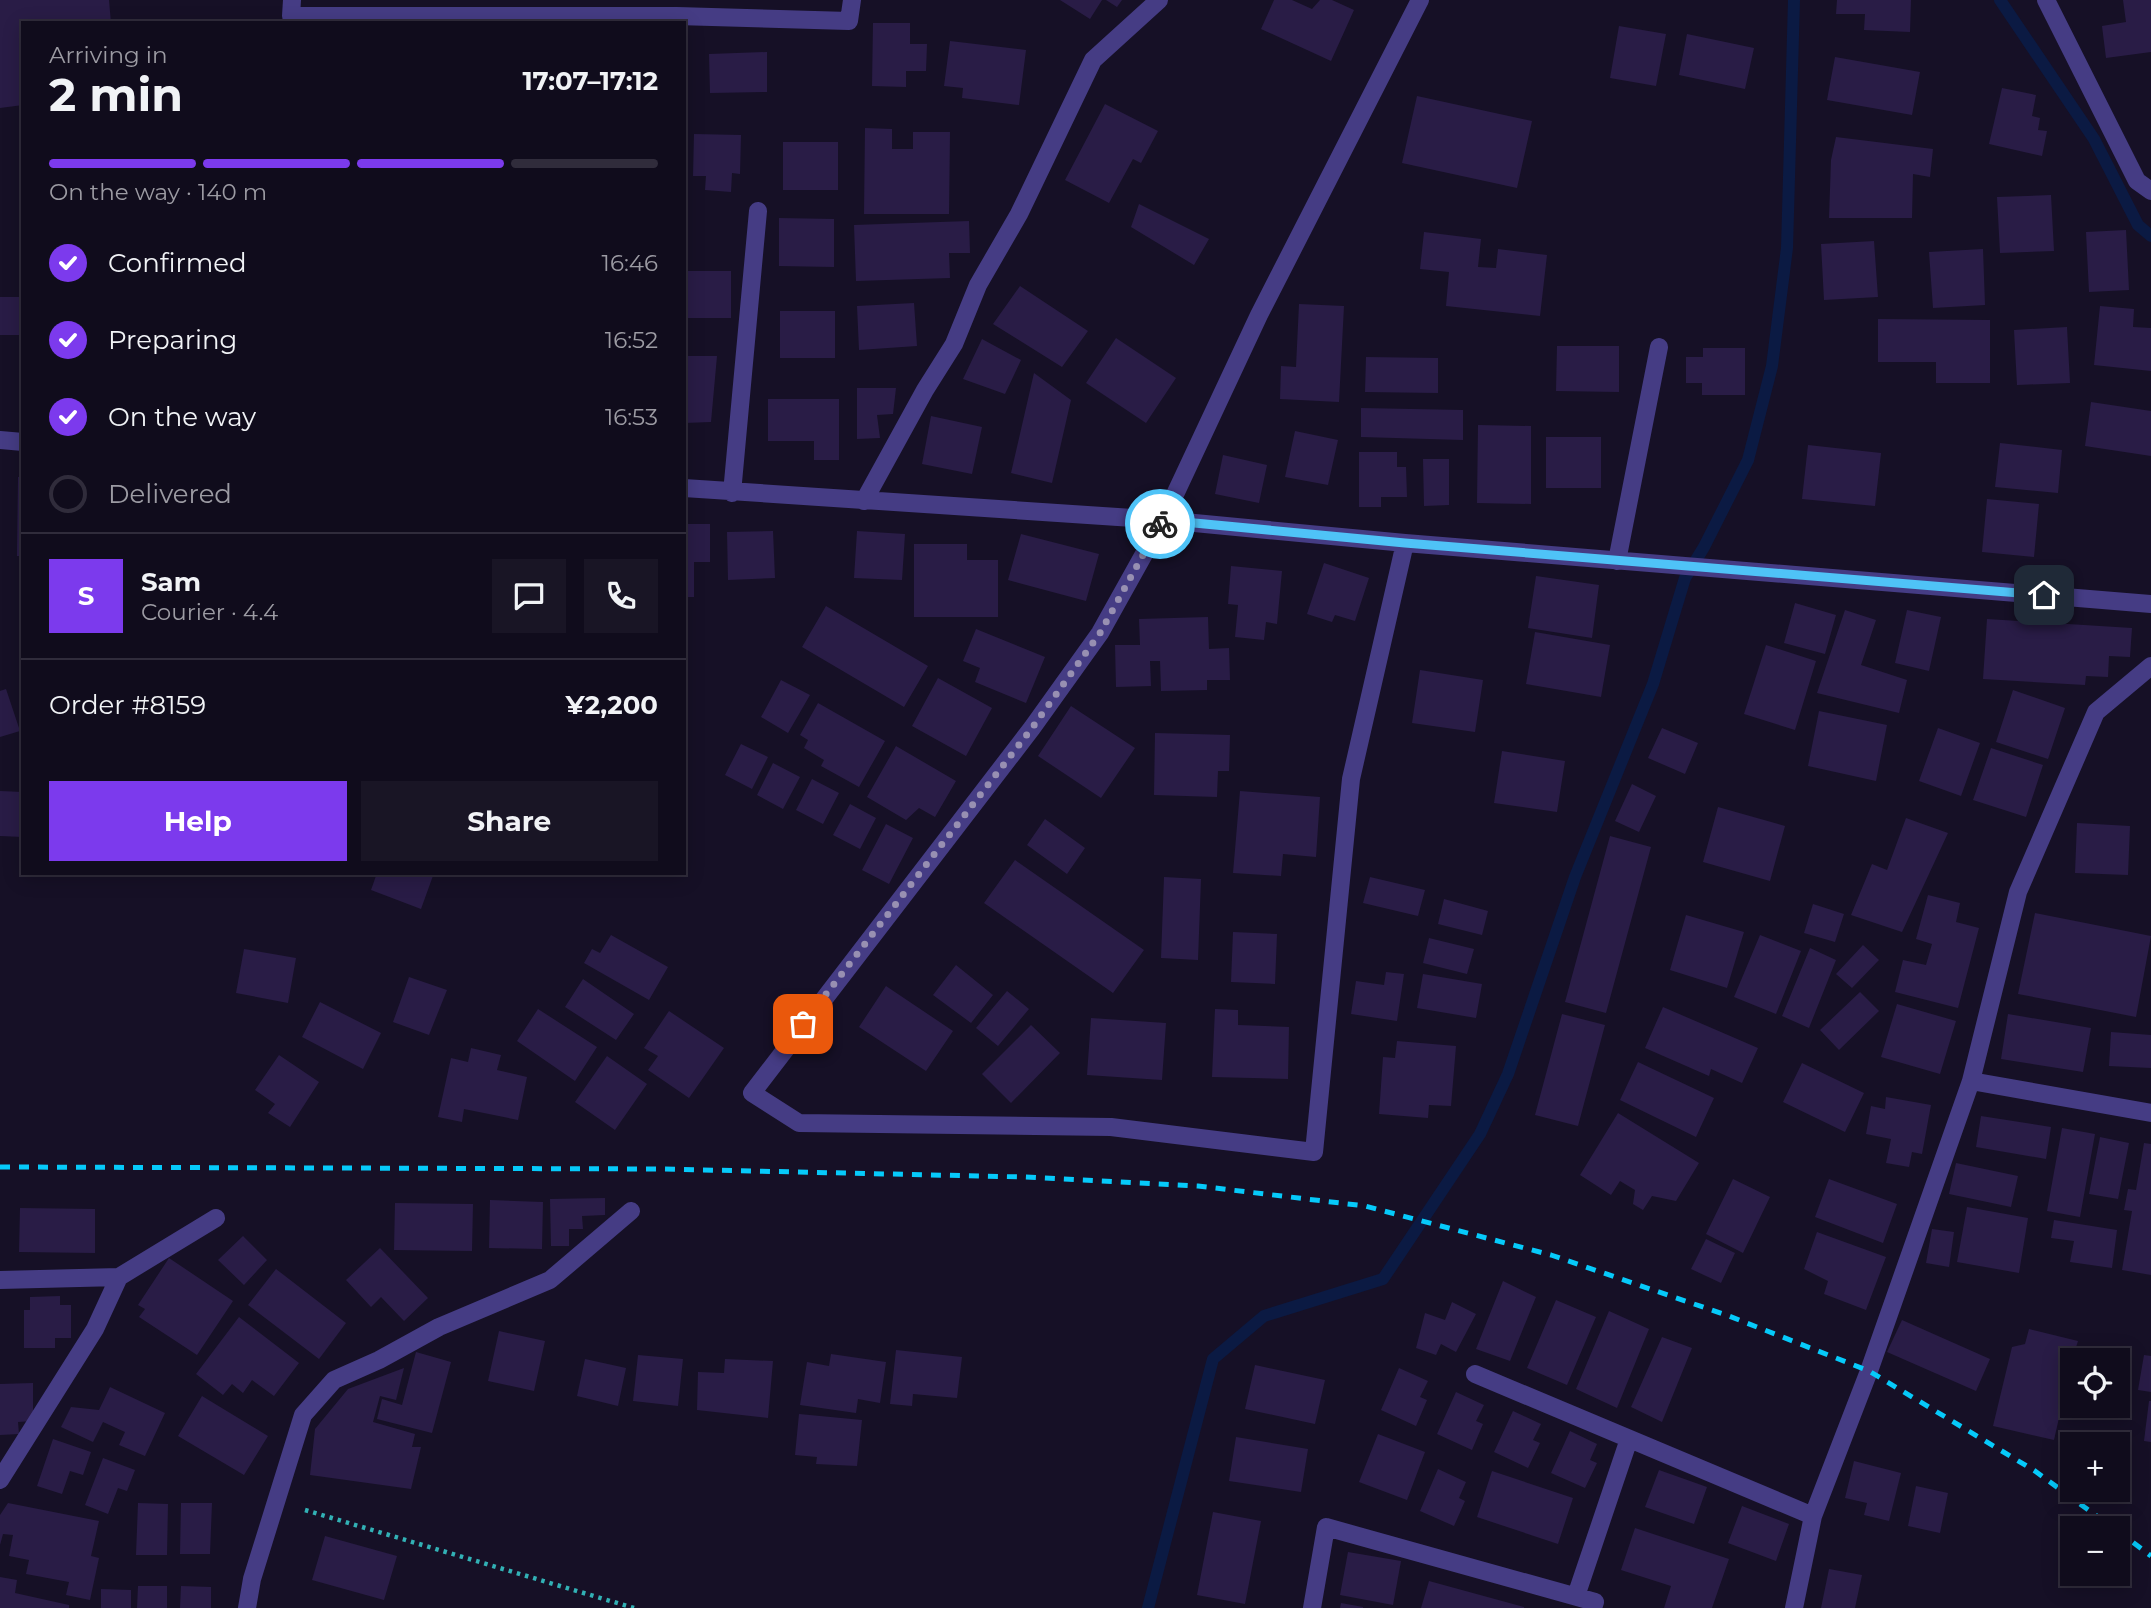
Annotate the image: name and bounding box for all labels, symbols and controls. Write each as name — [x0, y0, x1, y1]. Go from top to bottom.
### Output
text: Arriving in — [49, 41, 168, 69]
text: 17:07–17:12 — [522, 65, 658, 97]
text: 2 min — [49, 66, 183, 123]
text: On the way · 140 m — [49, 178, 267, 206]
icon: check — [49, 244, 87, 282]
text: Confirmed — [108, 247, 247, 279]
text: 16:46 — [602, 249, 658, 277]
icon: check — [49, 321, 87, 359]
text: Preparing — [108, 324, 237, 356]
text: 16:52 — [605, 326, 658, 354]
icon: check — [49, 398, 87, 436]
text: On the way — [108, 401, 256, 433]
text: 16:53 — [605, 403, 658, 431]
text: Delivered — [108, 478, 232, 510]
courier — [1125, 489, 1195, 559]
icon: bike — [1141, 505, 1179, 543]
button: chat — [492, 559, 566, 633]
button: phone — [584, 559, 658, 633]
pin — [2014, 565, 2074, 625]
text: Sam — [141, 566, 201, 598]
icon: home — [2025, 576, 2063, 614]
text: S — [78, 580, 94, 612]
text: Courier · 4.4 — [141, 598, 278, 626]
text: Order #8159 — [49, 689, 206, 721]
text: ¥2,200 — [566, 689, 658, 721]
button: Help — [49, 781, 347, 861]
button: Share — [361, 781, 658, 861]
pin — [773, 994, 833, 1054]
icon: bag — [784, 1005, 822, 1043]
map controls — [2060, 1348, 2130, 1586]
button: locate — [2060, 1348, 2130, 1418]
button: + — [2060, 1432, 2130, 1502]
button: − — [2060, 1516, 2130, 1586]

